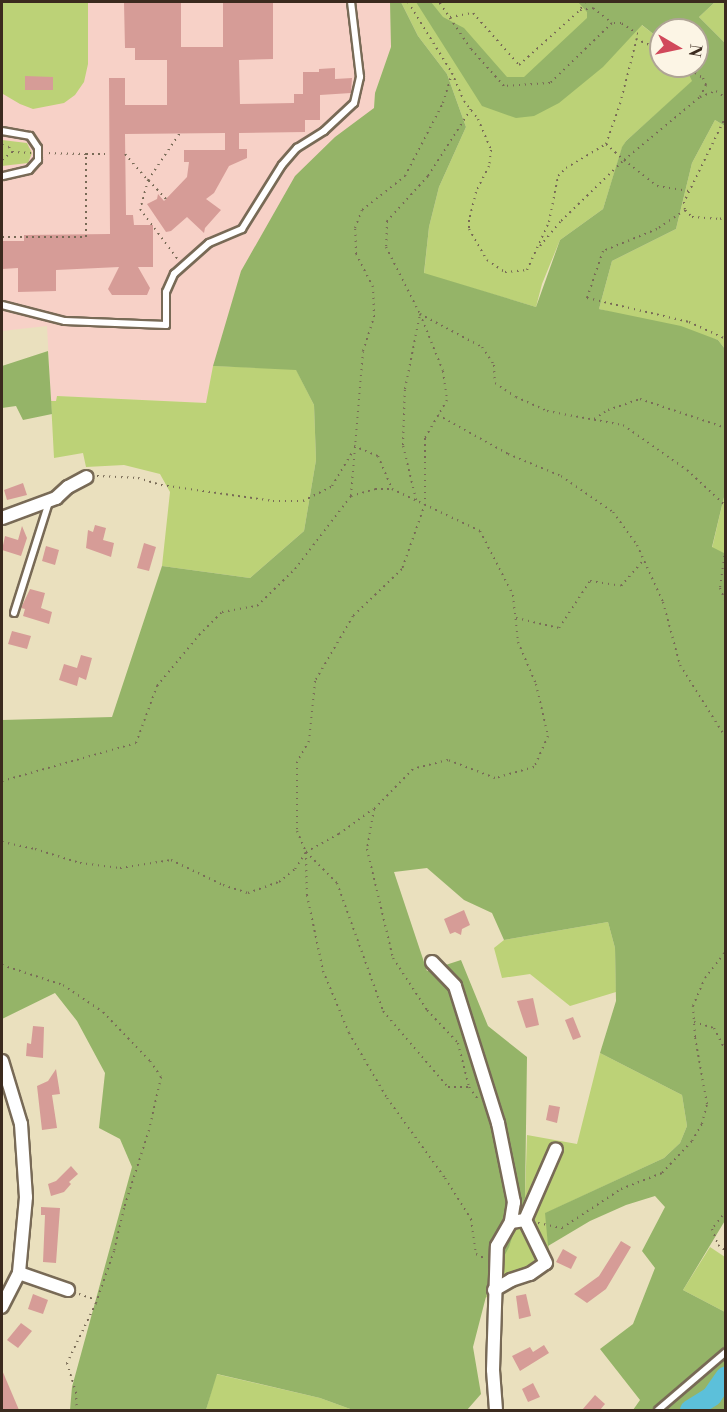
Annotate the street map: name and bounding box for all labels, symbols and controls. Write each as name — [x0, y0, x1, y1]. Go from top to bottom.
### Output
north arrow — [649, 18, 709, 78]
text: N — [684, 43, 706, 58]

